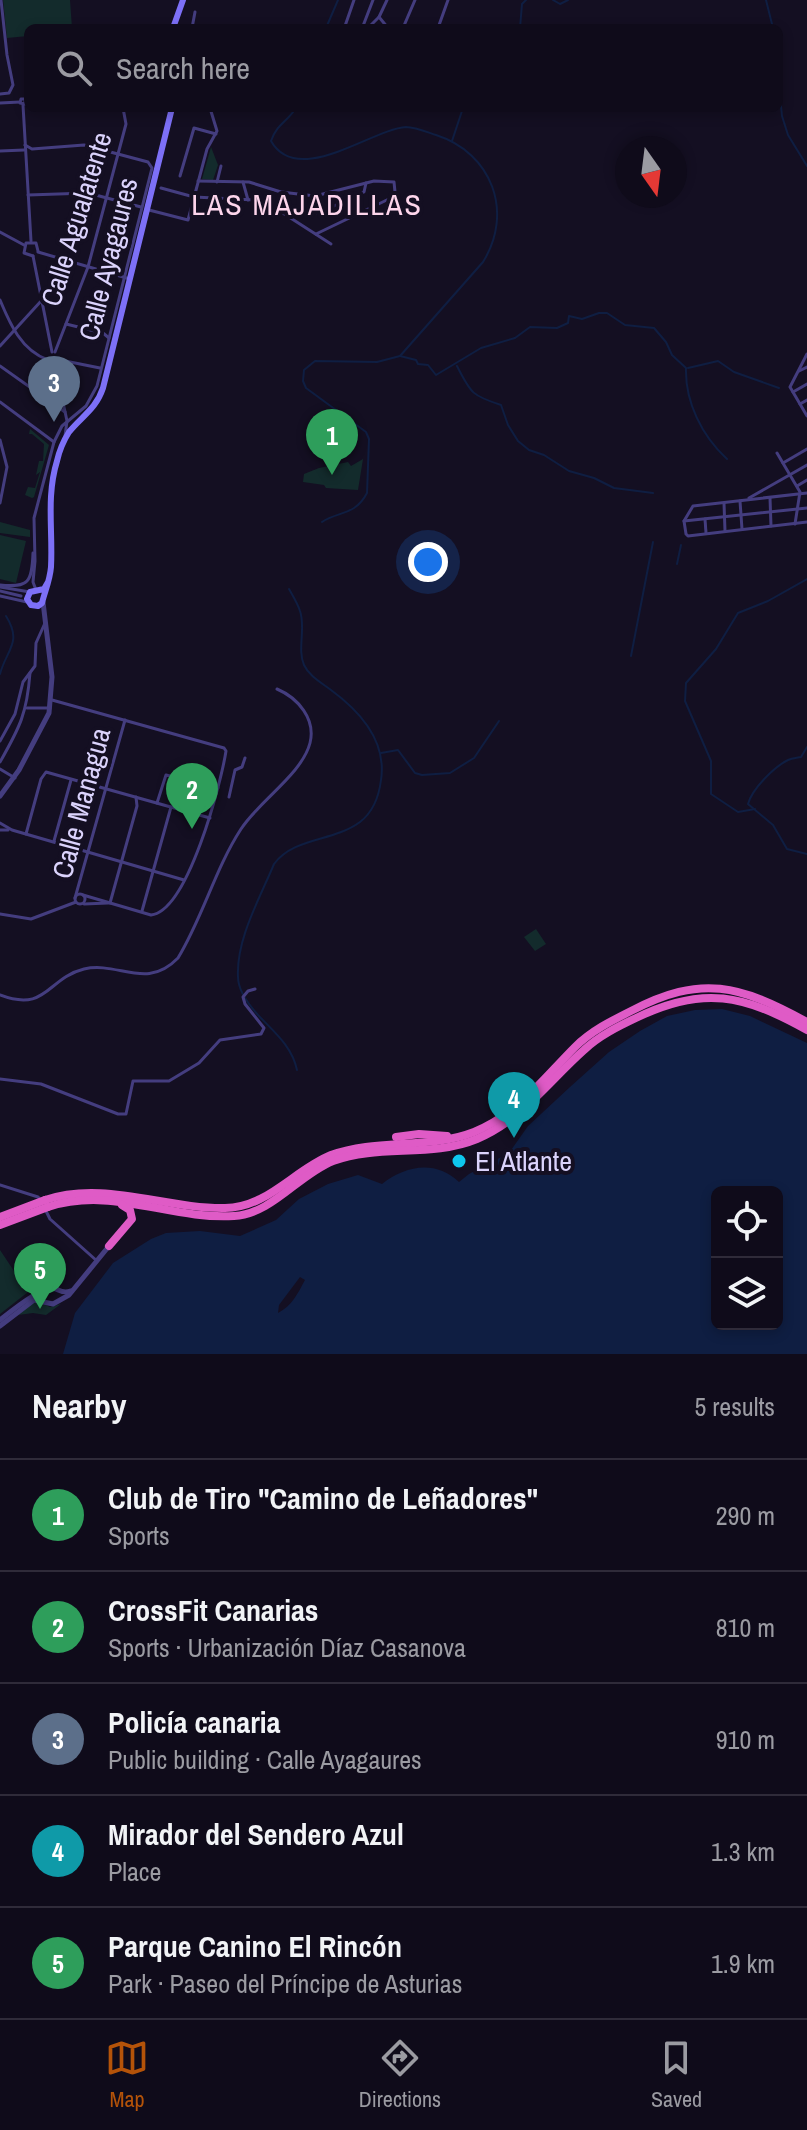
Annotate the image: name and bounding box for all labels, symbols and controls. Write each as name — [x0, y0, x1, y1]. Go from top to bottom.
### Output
search box — [24, 24, 783, 112]
icon: search — [52, 46, 96, 90]
text: Search here — [116, 48, 250, 88]
street label: Calle Agualatente — [32, 127, 120, 311]
north arrow — [615, 136, 687, 208]
street label: Calle Ayagaures — [69, 173, 147, 345]
district label: LAS MAJADILLAS — [191, 184, 423, 224]
pin: 3 — [28, 356, 80, 422]
pin: 1 — [306, 409, 358, 475]
your location — [408, 542, 448, 582]
street label: Calle Managua — [43, 723, 119, 882]
pin: 2 — [166, 763, 218, 829]
pin: 4 — [488, 1072, 540, 1138]
place label: El Atlante — [475, 1142, 572, 1180]
marker: El Atlante — [450, 1152, 468, 1170]
map controls — [711, 1186, 783, 1330]
button: locate — [711, 1186, 783, 1258]
pin: 5 — [14, 1243, 66, 1309]
button: layers — [711, 1258, 783, 1330]
text: Nearby — [32, 1383, 127, 1429]
text: 5 results — [694, 1389, 775, 1424]
text: Club de Tiro "Camino de Leñadores" — [108, 1478, 538, 1518]
text: 1 — [52, 1498, 64, 1533]
text: 290 m — [716, 1498, 775, 1533]
text: Sports — [108, 1518, 170, 1553]
text: CrossFit Canarias — [108, 1590, 319, 1630]
text: 2 — [52, 1610, 64, 1645]
text: 810 m — [716, 1610, 775, 1645]
text: Sports · Urbanización Díaz Casanova — [108, 1630, 466, 1665]
text: Policía canaria — [108, 1702, 280, 1742]
text: 3 — [52, 1722, 64, 1757]
text: 910 m — [716, 1722, 775, 1757]
text: Public building · Calle Ayagaures — [108, 1742, 422, 1777]
text: Mirador del Sendero Azul — [108, 1814, 404, 1854]
text: 4 — [52, 1834, 64, 1869]
text: 1.3 km — [711, 1834, 775, 1869]
text: Place — [108, 1854, 161, 1889]
text: Parque Canino El Rincón — [108, 1926, 402, 1966]
text: 5 — [52, 1946, 64, 1981]
text: 1.9 km — [711, 1946, 775, 1981]
text: Park · Paseo del Príncipe de Asturias — [108, 1966, 462, 2001]
tab: Map — [105, 2036, 149, 2114]
tab: Directions — [359, 2036, 441, 2114]
tab: Saved — [651, 2036, 702, 2114]

